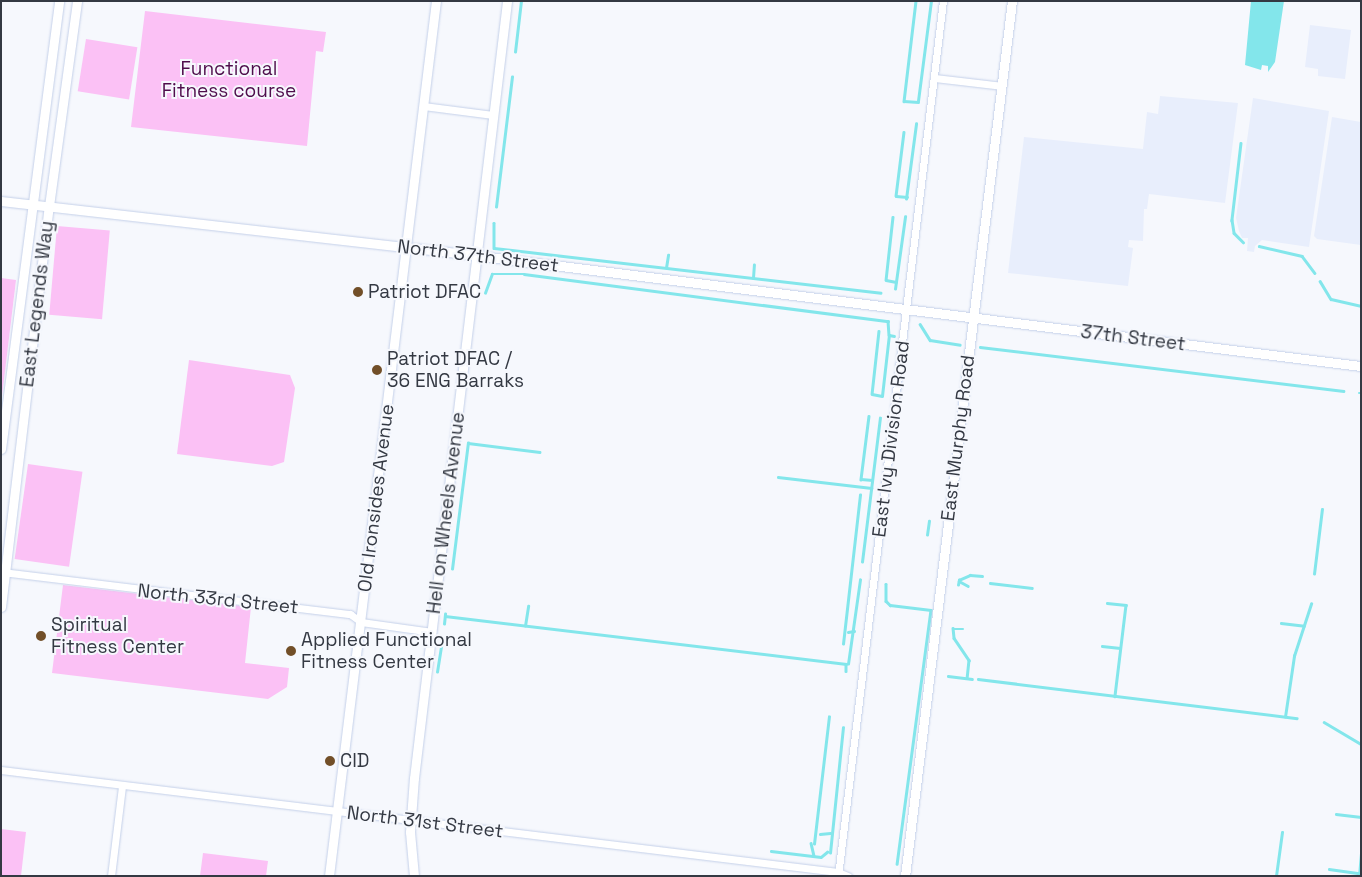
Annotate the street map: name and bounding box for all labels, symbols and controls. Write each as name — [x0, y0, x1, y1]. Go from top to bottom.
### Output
park label: Functional Fitness course — [162, 58, 296, 102]
street label: East Legends Way — [15, 219, 59, 389]
street label: North 37th Street — [396, 235, 560, 277]
place label: Patriot DFAC — [368, 281, 481, 303]
marker: Patriot DFAC — [352, 286, 364, 298]
street label: 37th Street — [1079, 320, 1187, 356]
street label: East Ivy Division Road — [868, 339, 914, 539]
place label: Patriot DFAC / 36 ENG Barraks — [387, 348, 524, 392]
street label: East Murphy Road — [937, 354, 979, 522]
marker: Patriot DFAC / 36 ENG Barraks — [371, 364, 383, 376]
street label: Old Ironsides Avenue — [353, 403, 399, 593]
street label: Hell on Wheels Avenue — [422, 411, 470, 615]
street label: North 33rd Street — [136, 579, 300, 619]
place label: Spiritual Fitness Center — [51, 614, 184, 658]
place label: Applied Functional Fitness Center — [301, 629, 472, 673]
marker: Spiritual Fitness Center — [35, 630, 47, 642]
marker: Applied Functional Fitness Center — [285, 645, 297, 657]
place label: CID — [340, 750, 369, 772]
marker: CID — [324, 755, 336, 767]
street label: North 31st Street — [345, 801, 505, 843]

